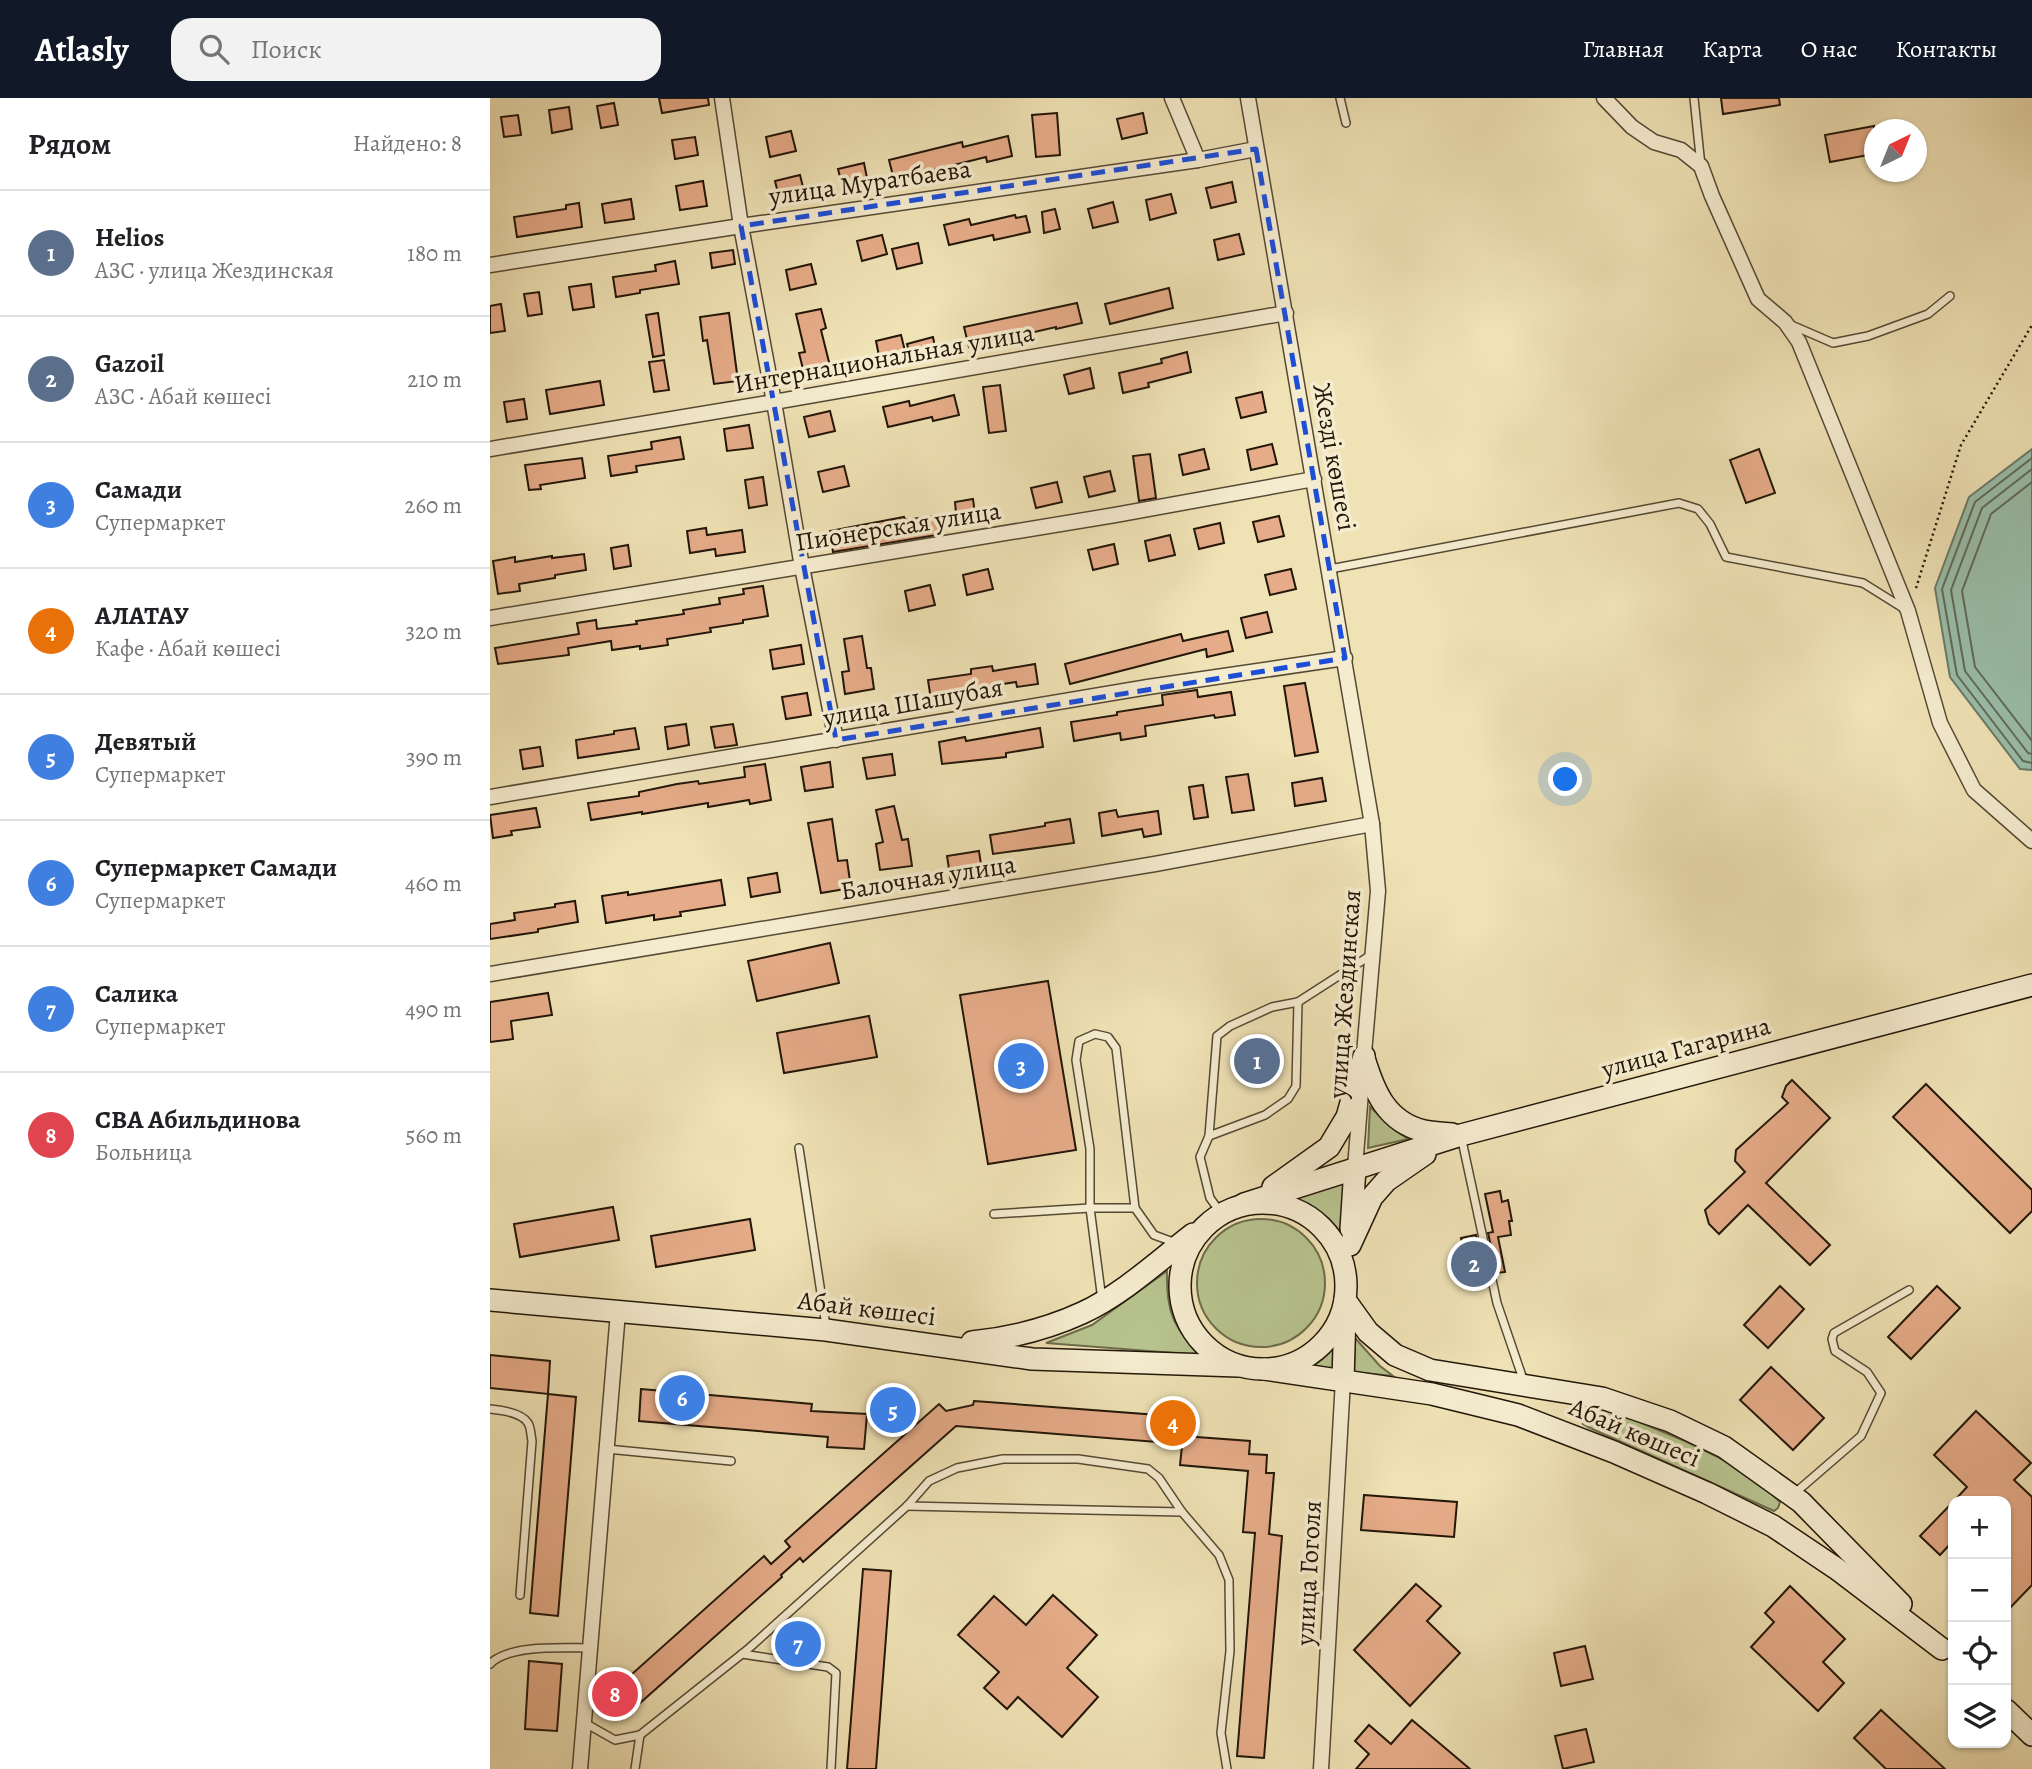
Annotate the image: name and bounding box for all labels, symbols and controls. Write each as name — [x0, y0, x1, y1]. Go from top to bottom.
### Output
search box — [171, 18, 661, 81]
text: Atlasly — [35, 27, 129, 72]
icon: search — [195, 30, 233, 68]
text: Поиск — [251, 32, 322, 67]
text: Главная — [1583, 33, 1664, 65]
text: Карта — [1702, 33, 1763, 65]
text: О нас — [1801, 33, 1857, 65]
text: Контакты — [1895, 33, 1997, 65]
north arrow — [1864, 119, 1927, 182]
text: Рядом — [28, 124, 111, 164]
text: Найдено: 8 — [353, 128, 462, 159]
street label: улица Муратбаева — [766, 151, 973, 214]
text: Helios — [95, 220, 164, 255]
text: 1 — [47, 238, 55, 269]
text: 180 m — [407, 238, 462, 269]
text: АЗС · улица Жездинская — [95, 255, 334, 286]
street label: Интернациональная улица — [731, 315, 1037, 402]
text: Gazoil — [95, 346, 164, 381]
text: 2 — [45, 364, 57, 395]
text: 210 m — [407, 364, 462, 395]
text: АЗС · Абай көшесі — [95, 381, 272, 412]
street label: Жезді көшесі — [1304, 381, 1365, 534]
text: Самади — [95, 472, 182, 507]
text: 3 — [46, 490, 56, 521]
text: 260 m — [404, 490, 462, 521]
street label: Пионерская улица — [793, 493, 1003, 560]
text: Супермаркет — [95, 507, 226, 538]
text: АЛАТАУ — [95, 598, 189, 633]
text: 4 — [46, 616, 56, 647]
text: 320 m — [406, 616, 462, 647]
text: Кафе · Абай көшесі — [95, 633, 281, 664]
street label: улица Шашубая — [819, 669, 1006, 736]
text: Девятый — [95, 724, 196, 759]
text: 5 — [46, 742, 56, 773]
text: 390 m — [406, 742, 462, 773]
text: Супермаркет — [95, 759, 226, 790]
your location — [1548, 762, 1582, 796]
street label: Балочная улица — [838, 846, 1018, 909]
text: Супермаркет Самади — [95, 850, 337, 885]
text: 6 — [46, 868, 56, 899]
text: 460 m — [405, 868, 462, 899]
text: Супермаркет — [95, 885, 226, 916]
street label: улица Жездинская — [1320, 888, 1369, 1101]
text: Салика — [95, 976, 178, 1011]
text: 7 — [46, 994, 56, 1025]
text: 490 m — [405, 994, 462, 1025]
street label: улица Гагарина — [1597, 1008, 1775, 1087]
text: Супермаркет — [95, 1011, 226, 1042]
pin: 1 — [1234, 1035, 1280, 1087]
pin: 3 — [998, 1040, 1044, 1092]
text: СВА Абильдинова — [95, 1102, 301, 1137]
text: 8 — [45, 1120, 57, 1151]
text: 560 m — [406, 1120, 462, 1151]
text: Больница — [95, 1137, 192, 1168]
pin: 2 — [1451, 1238, 1497, 1290]
street label: Абай көшесі — [795, 1283, 938, 1334]
pin: 6 — [659, 1372, 705, 1424]
pin: 5 — [870, 1384, 916, 1436]
street label: Абай көшесі — [1563, 1389, 1706, 1476]
pin: 4 — [1150, 1397, 1196, 1449]
map controls — [1948, 1496, 2011, 1748]
button: + — [1948, 1496, 2011, 1559]
street label: улица Гоголя — [1287, 1500, 1330, 1647]
button: − — [1948, 1559, 2011, 1622]
pin: 7 — [775, 1618, 821, 1670]
button: locate — [1948, 1622, 2011, 1685]
pin: 8 — [592, 1668, 638, 1720]
button: layers — [1948, 1685, 2011, 1748]

